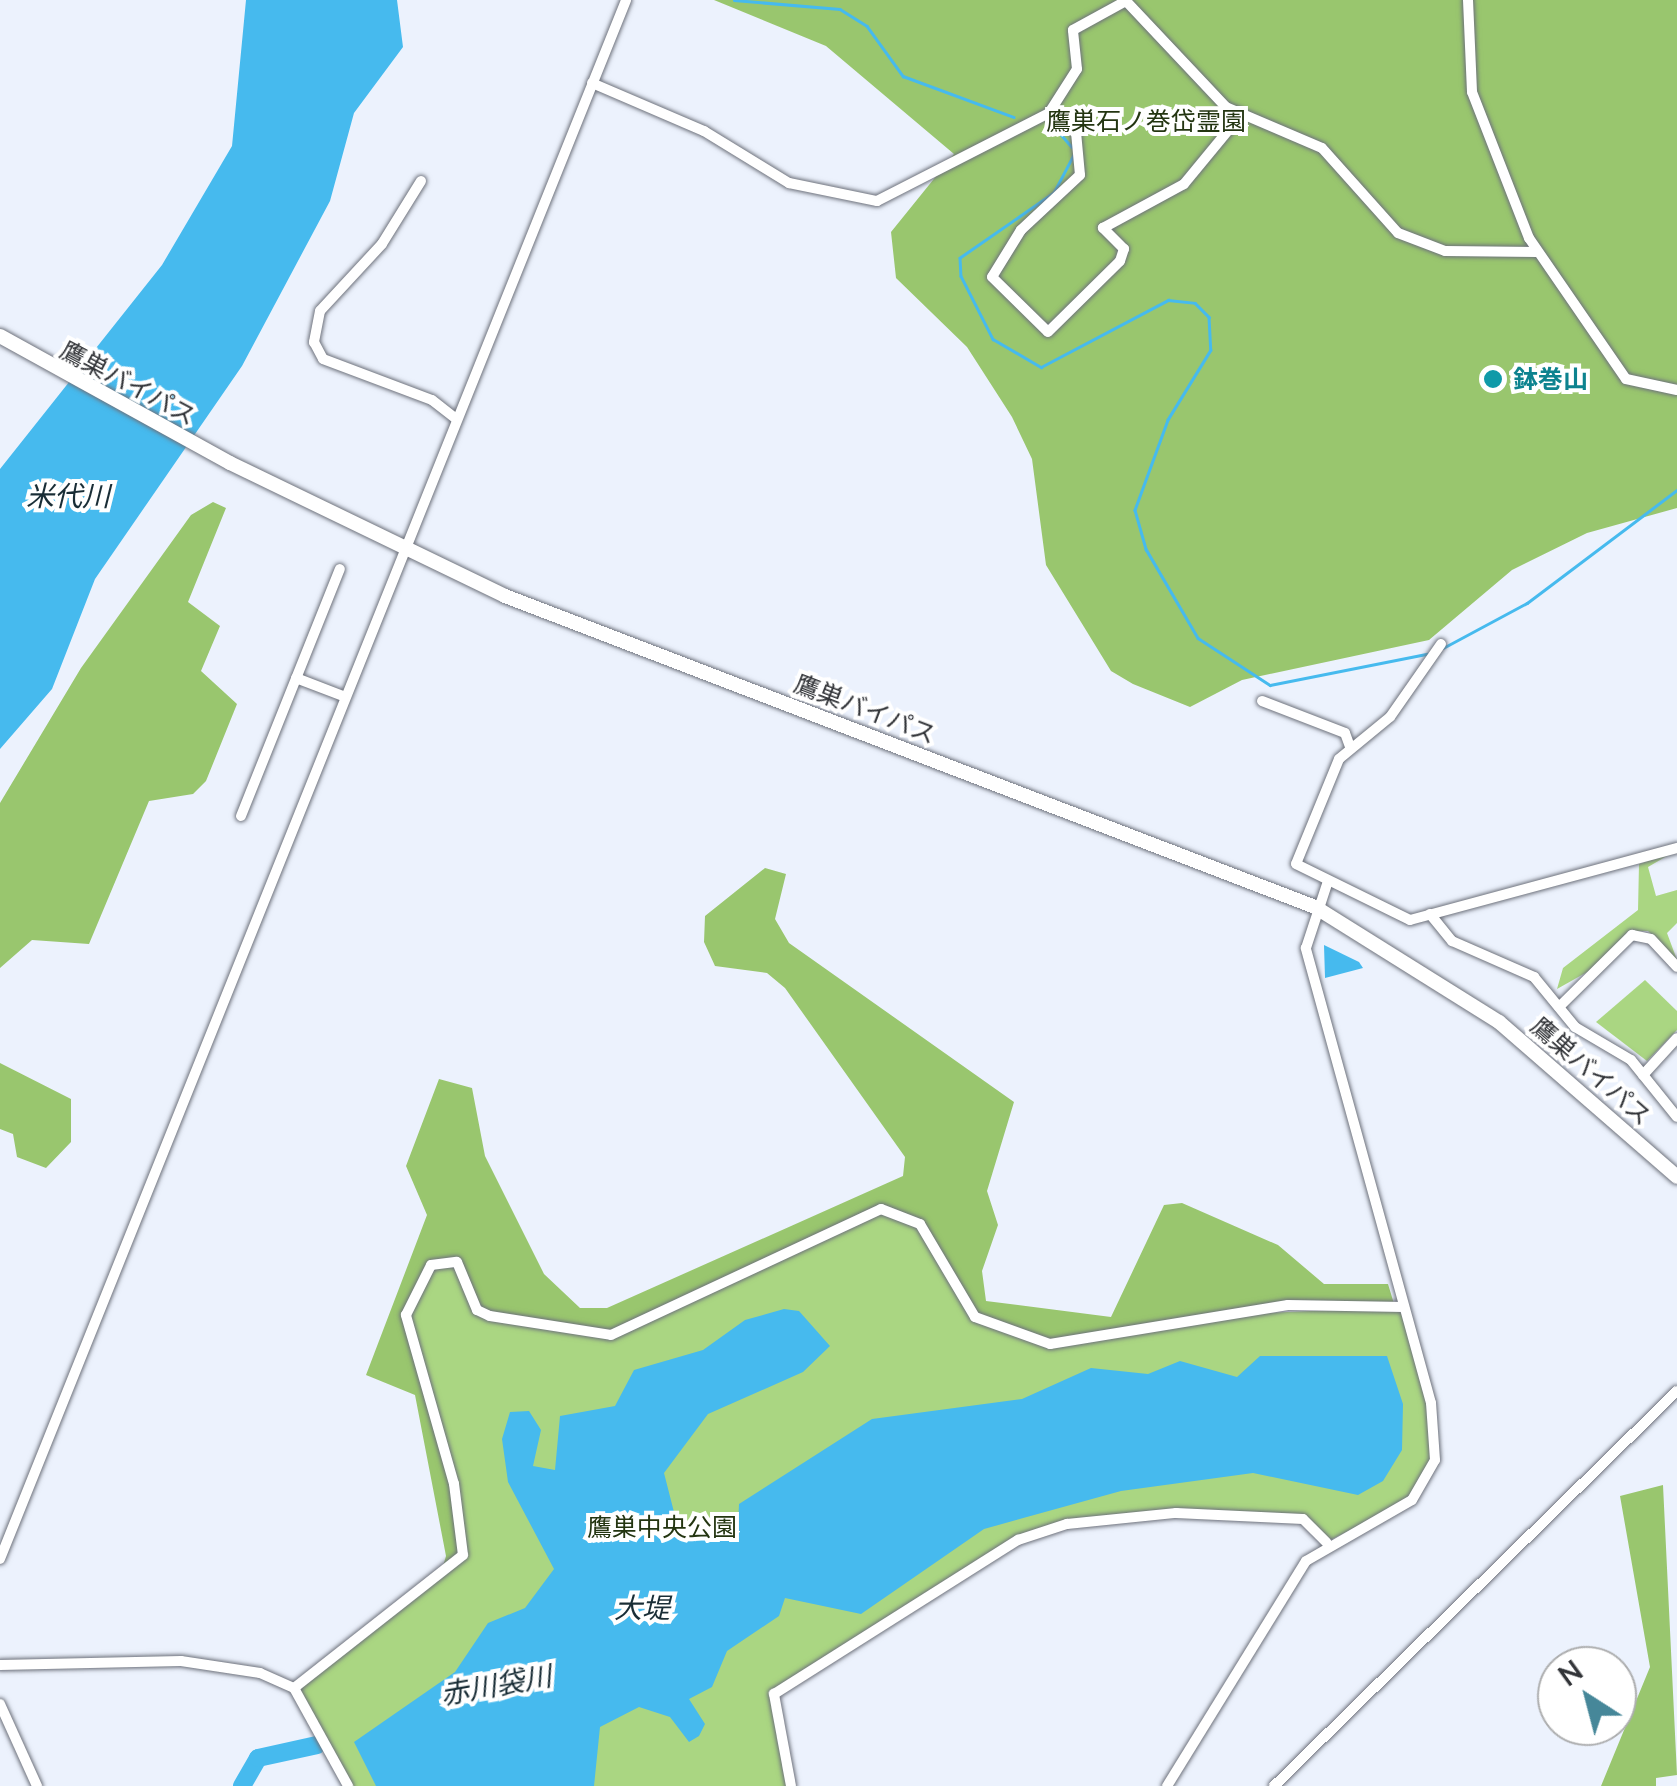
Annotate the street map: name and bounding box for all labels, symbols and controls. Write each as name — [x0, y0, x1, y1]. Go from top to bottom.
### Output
park label: 鷹巣石ノ巻岱霊園 — [1046, 106, 1246, 136]
street label: 鷹巣バイパス — [55, 335, 201, 431]
place label: 鉢巻山 — [1513, 364, 1588, 394]
marker: 鉢巻山 — [1482, 368, 1504, 390]
water label: 米代川 — [26, 479, 110, 513]
street label: 鷹巣バイパス — [790, 668, 940, 750]
street label: 鷹巣バイパス — [1525, 1010, 1657, 1132]
park label: 鷹巣中央公園 — [587, 1512, 737, 1542]
water label: 大堤 — [614, 1591, 670, 1625]
north arrow — [1537, 1646, 1637, 1746]
text: N — [1551, 1653, 1589, 1693]
water label: 赤川袋川 — [438, 1659, 554, 1711]

